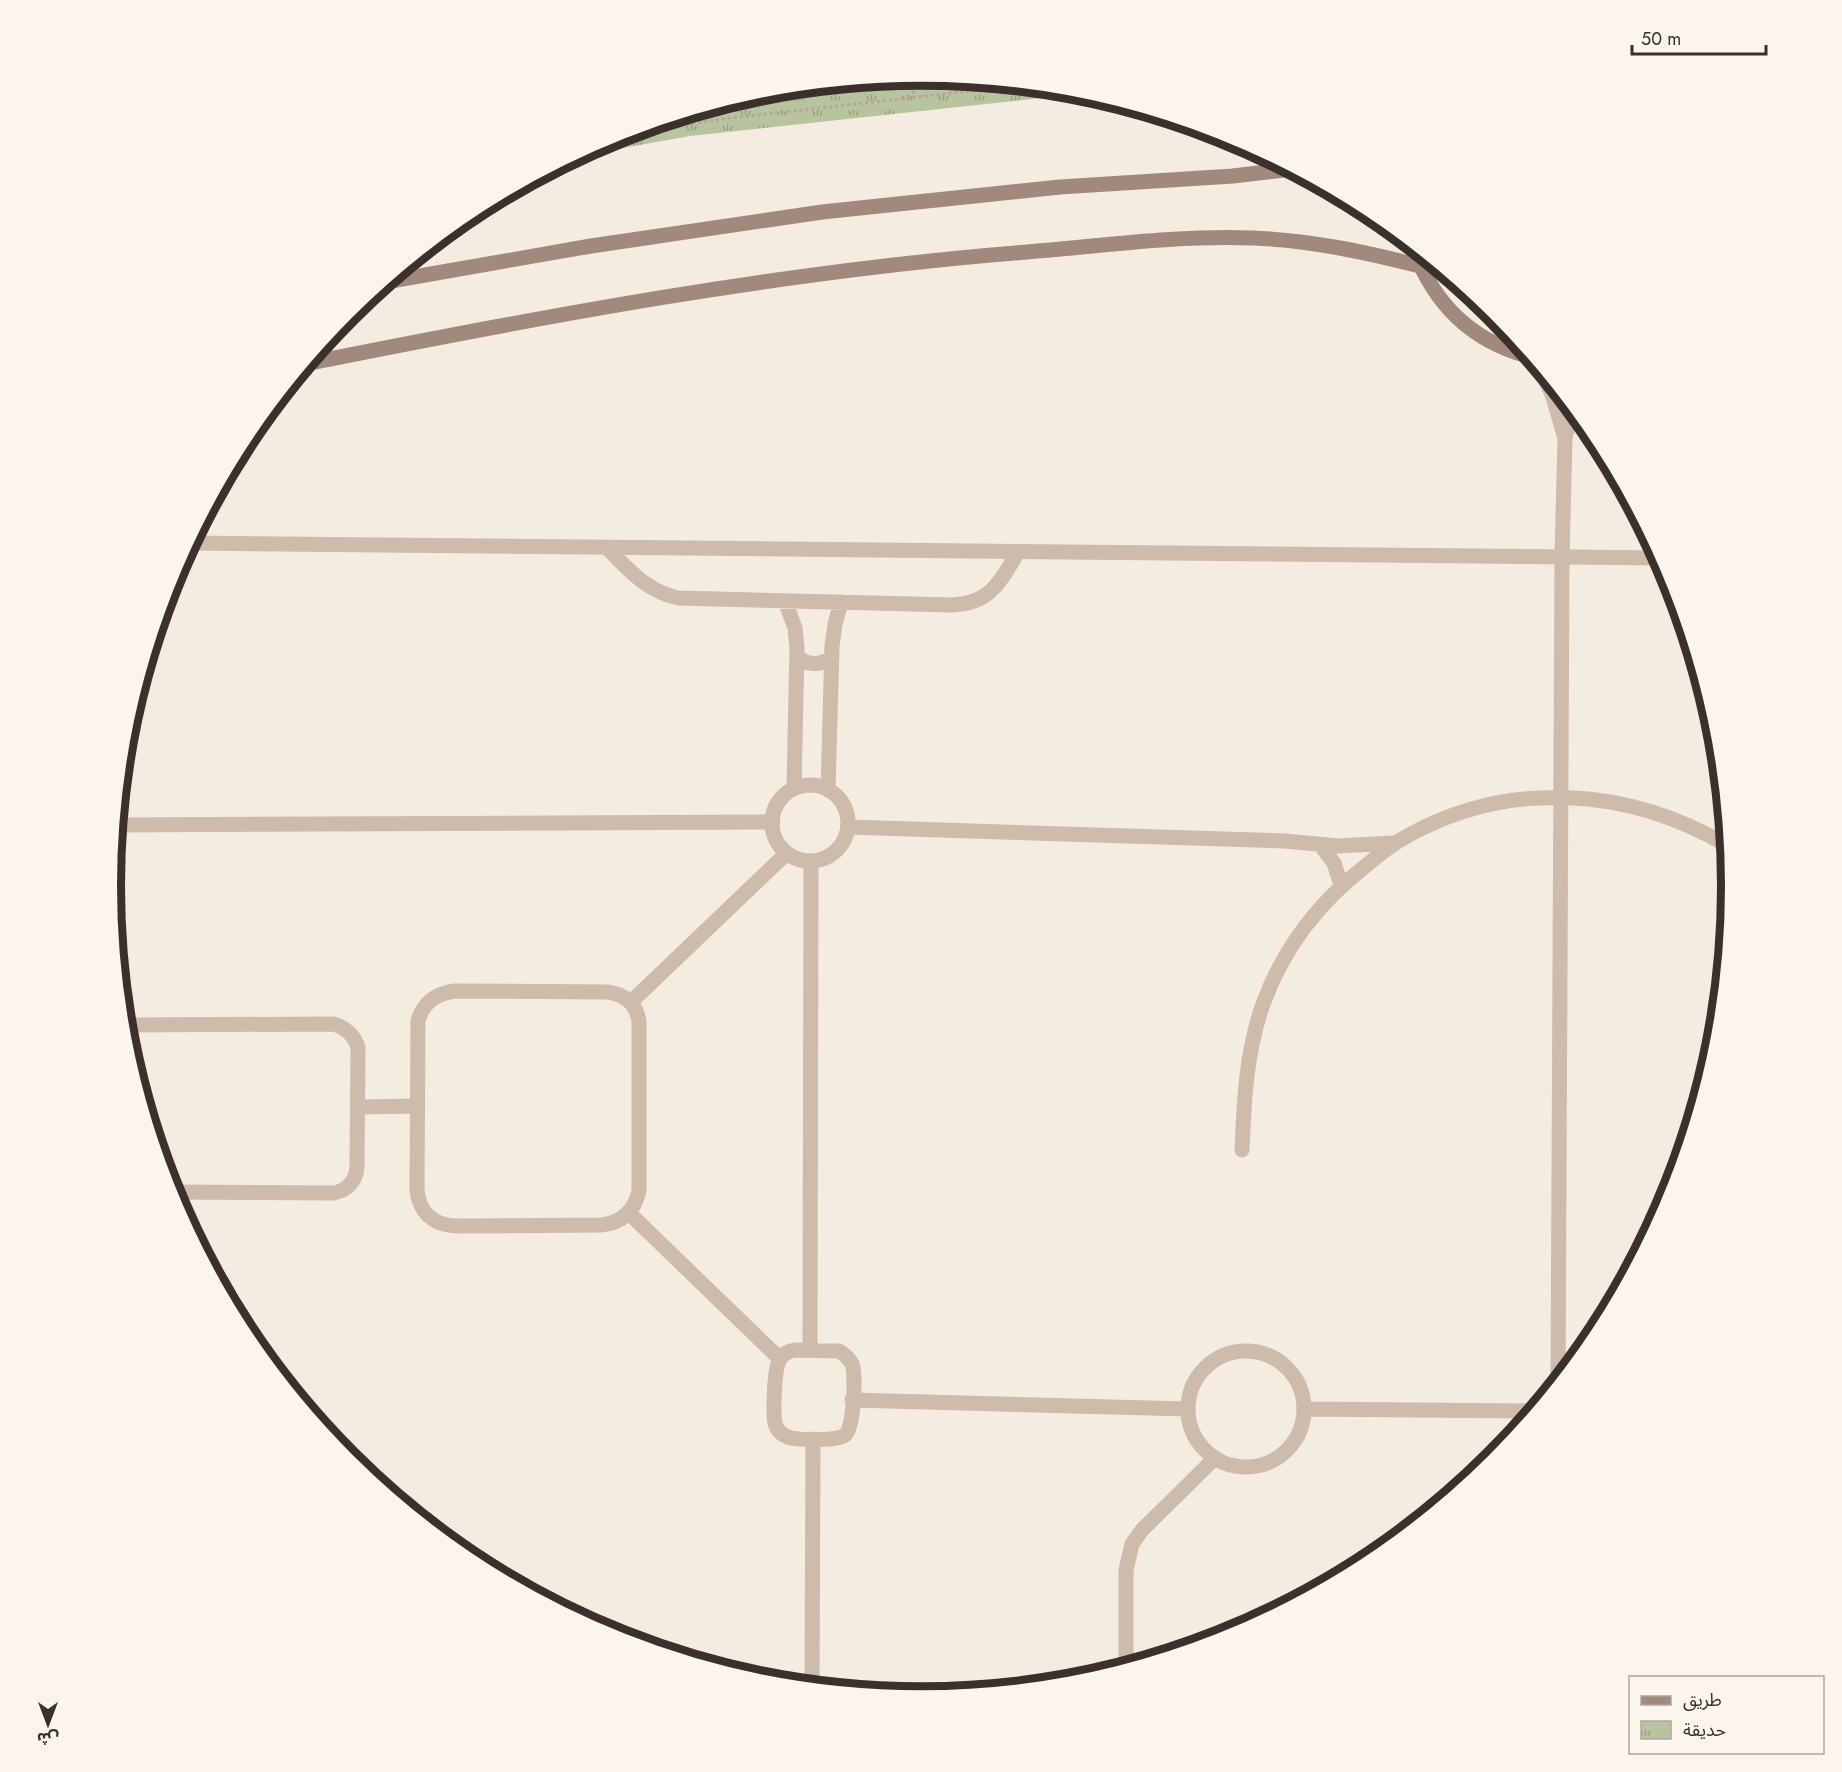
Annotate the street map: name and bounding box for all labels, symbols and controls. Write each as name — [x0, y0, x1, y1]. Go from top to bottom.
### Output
scale bar — [1632, 18, 1766, 56]
text: 50 m — [1641, 26, 1681, 52]
legend — [1629, 1676, 1824, 1754]
text: طريق — [1683, 1687, 1722, 1713]
north arrow — [18, 1694, 78, 1754]
text: حديقة — [1683, 1717, 1726, 1743]
text: ش — [37, 1727, 59, 1750]

